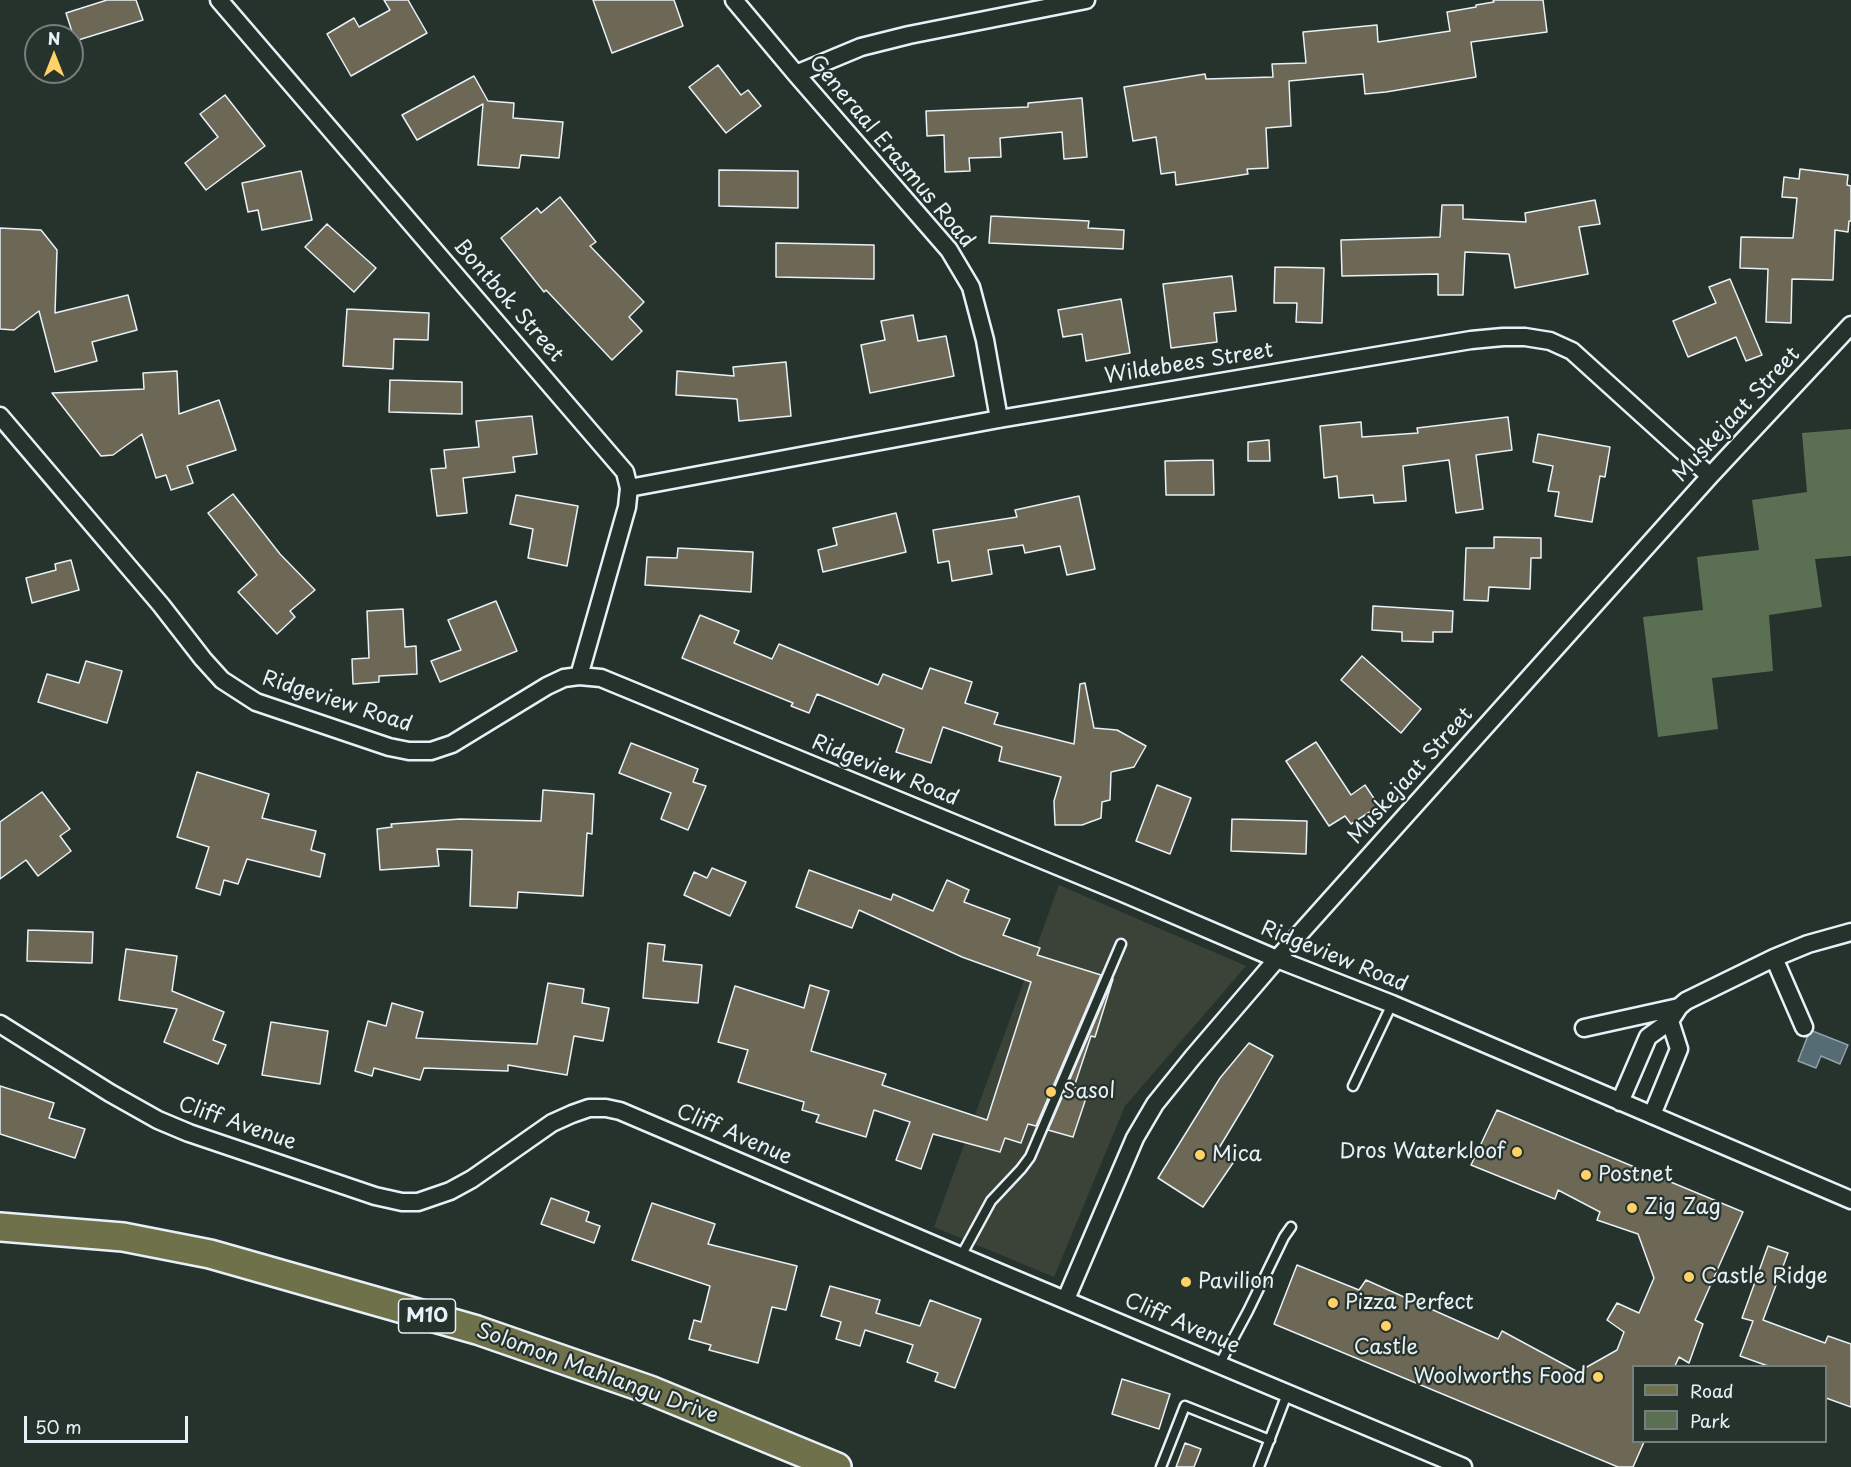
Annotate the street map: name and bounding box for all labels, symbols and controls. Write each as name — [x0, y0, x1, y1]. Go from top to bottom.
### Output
north arrow — [24, 24, 84, 84]
text: N — [48, 26, 60, 50]
street label: Generaal Erasmus Road — [803, 50, 979, 254]
street label: Bontbok Street — [448, 234, 568, 368]
street label: Wildebees Street — [1103, 338, 1275, 390]
street label: Muskejaat Street — [1668, 342, 1806, 488]
street label: Ridgeview Road — [259, 666, 415, 738]
street label: Muskejaat Street — [1343, 703, 1479, 849]
street label: Ridgeview Road — [808, 730, 962, 812]
street label: Ridgeview Road — [1257, 916, 1411, 998]
place label: Sasol — [1063, 1079, 1115, 1105]
marker: Sasol — [1044, 1085, 1058, 1099]
street label: Cliff Avenue — [175, 1092, 299, 1156]
street label: Cliff Avenue — [672, 1099, 796, 1171]
place label: Dros Waterkloof — [1339, 1139, 1505, 1165]
place label: Mica — [1212, 1142, 1262, 1168]
marker: Dros Waterkloof — [1510, 1145, 1524, 1159]
marker: Mica — [1193, 1148, 1207, 1162]
place label: Postnet — [1598, 1162, 1673, 1188]
marker: Postnet — [1579, 1168, 1593, 1182]
place label: Zig Zag — [1644, 1195, 1721, 1221]
marker: Zig Zag — [1625, 1201, 1639, 1215]
place label: Castle Ridge — [1701, 1264, 1828, 1290]
place label: Pavilion — [1198, 1269, 1274, 1295]
marker: Castle Ridge — [1682, 1270, 1696, 1284]
marker: Pavilion — [1179, 1275, 1193, 1289]
street label: Cliff Avenue — [1120, 1288, 1244, 1360]
place label: Pizza Perfect — [1345, 1290, 1474, 1316]
marker: Pizza Perfect — [1326, 1296, 1340, 1310]
road number: M10 — [398, 1299, 456, 1333]
street label: Solomon Mahlangu Drive — [473, 1318, 721, 1430]
marker: Castle — [1379, 1319, 1393, 1333]
place label: Castle — [1354, 1335, 1418, 1361]
place label: Woolworths Food — [1413, 1364, 1586, 1390]
legend — [1632, 1365, 1827, 1443]
marker: Woolworths Food — [1591, 1370, 1605, 1384]
text: Road — [1690, 1377, 1734, 1404]
scale bar — [27, 1404, 190, 1442]
text: Park — [1690, 1407, 1730, 1434]
text: 50 m — [35, 1413, 82, 1440]

